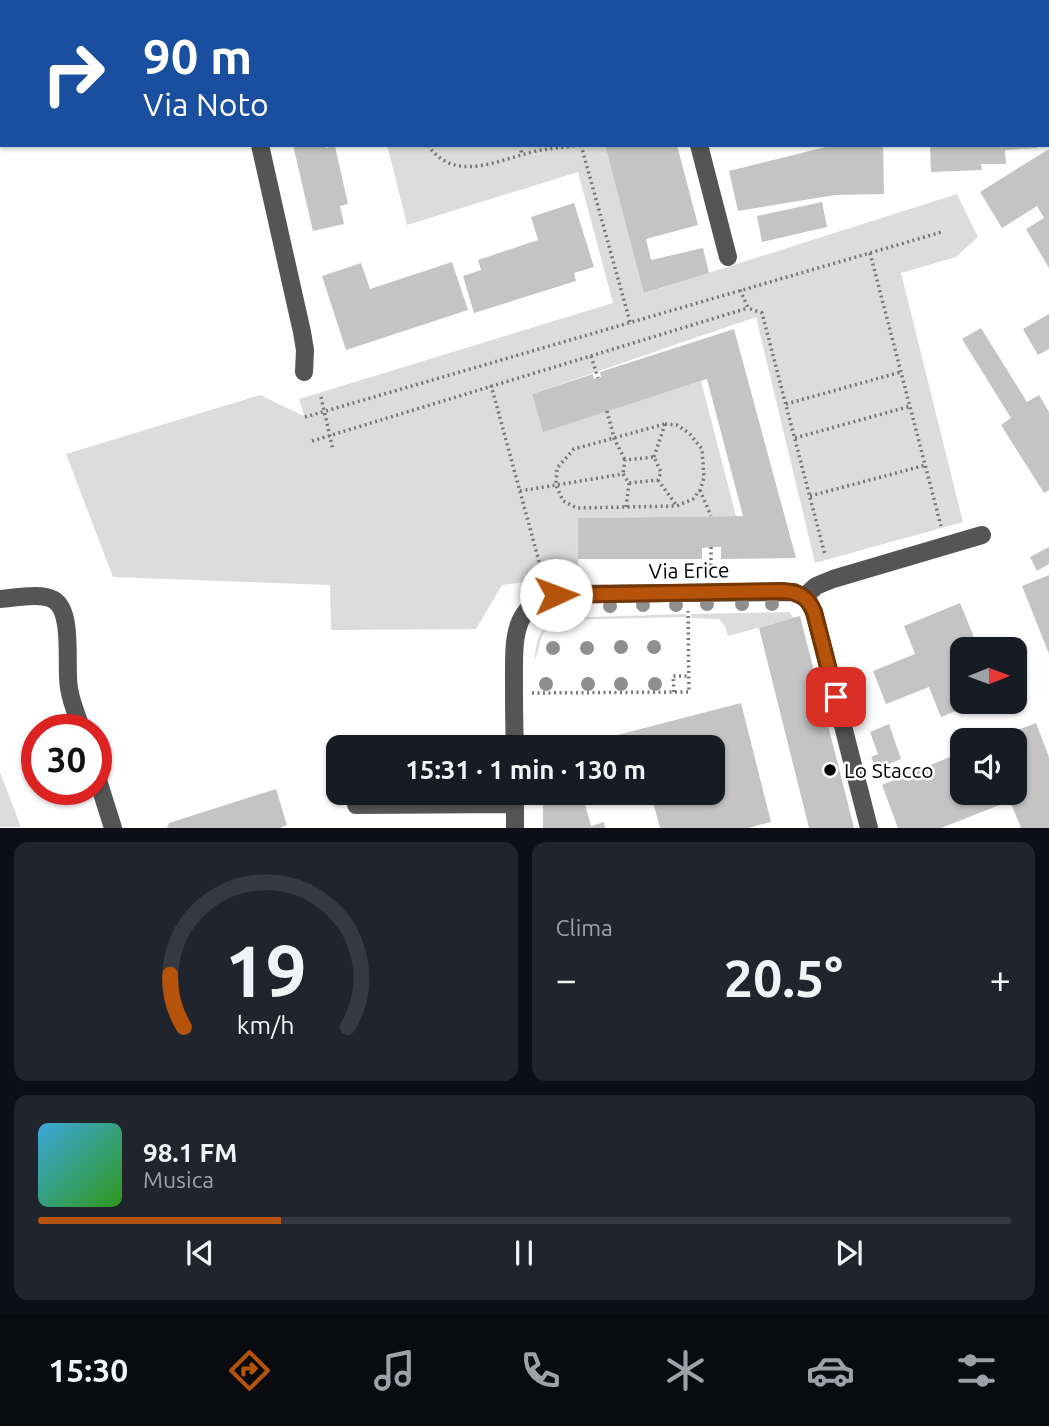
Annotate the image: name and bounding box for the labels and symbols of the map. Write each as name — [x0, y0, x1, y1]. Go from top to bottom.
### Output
street label: Via Erice — [648, 557, 730, 583]
position arrow — [519, 558, 593, 632]
north arrow — [950, 637, 1027, 714]
pin — [806, 667, 866, 727]
speed limit sign: 30 — [21, 714, 112, 805]
place label: Lo Stacco — [844, 758, 933, 782]
marker: Lo Stacco — [822, 762, 838, 778]

